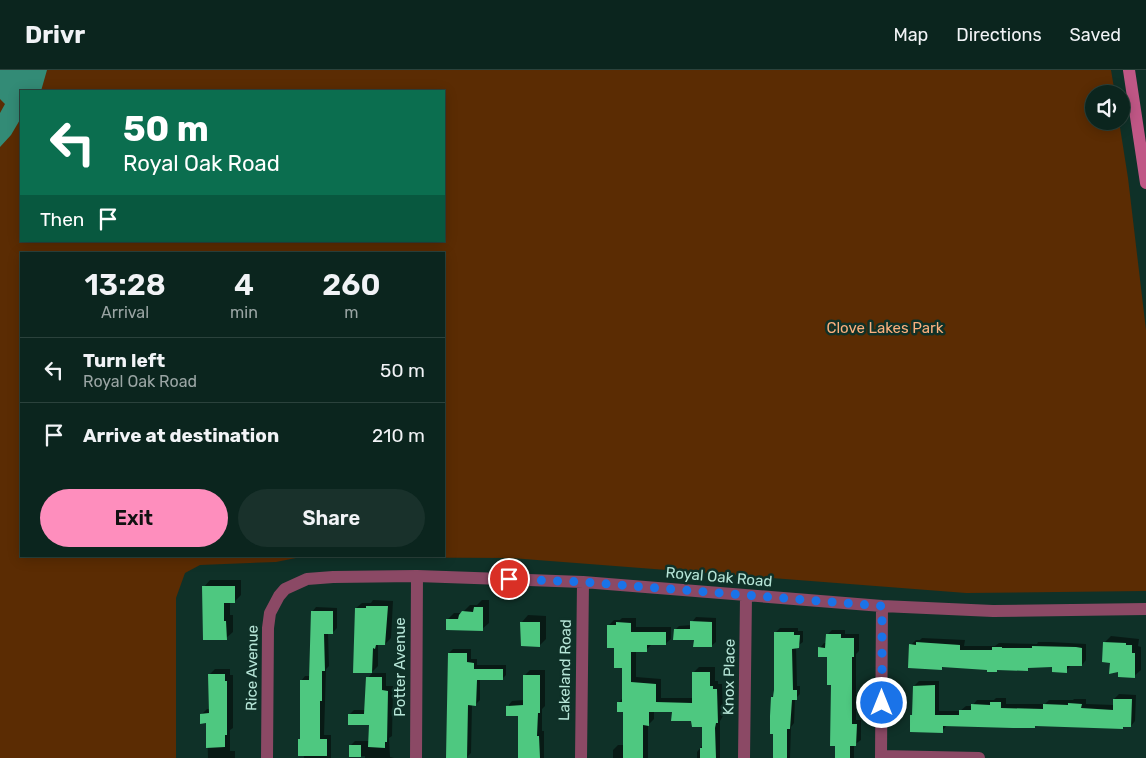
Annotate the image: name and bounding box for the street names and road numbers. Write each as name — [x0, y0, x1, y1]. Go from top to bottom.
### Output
street label: Royal Oak Road — [665, 563, 773, 591]
street label: Potter Avenue — [391, 617, 409, 717]
street label: Lakeland Road — [555, 619, 575, 721]
street label: Rice Avenue — [242, 625, 262, 711]
street label: Knox Place — [719, 639, 739, 715]

